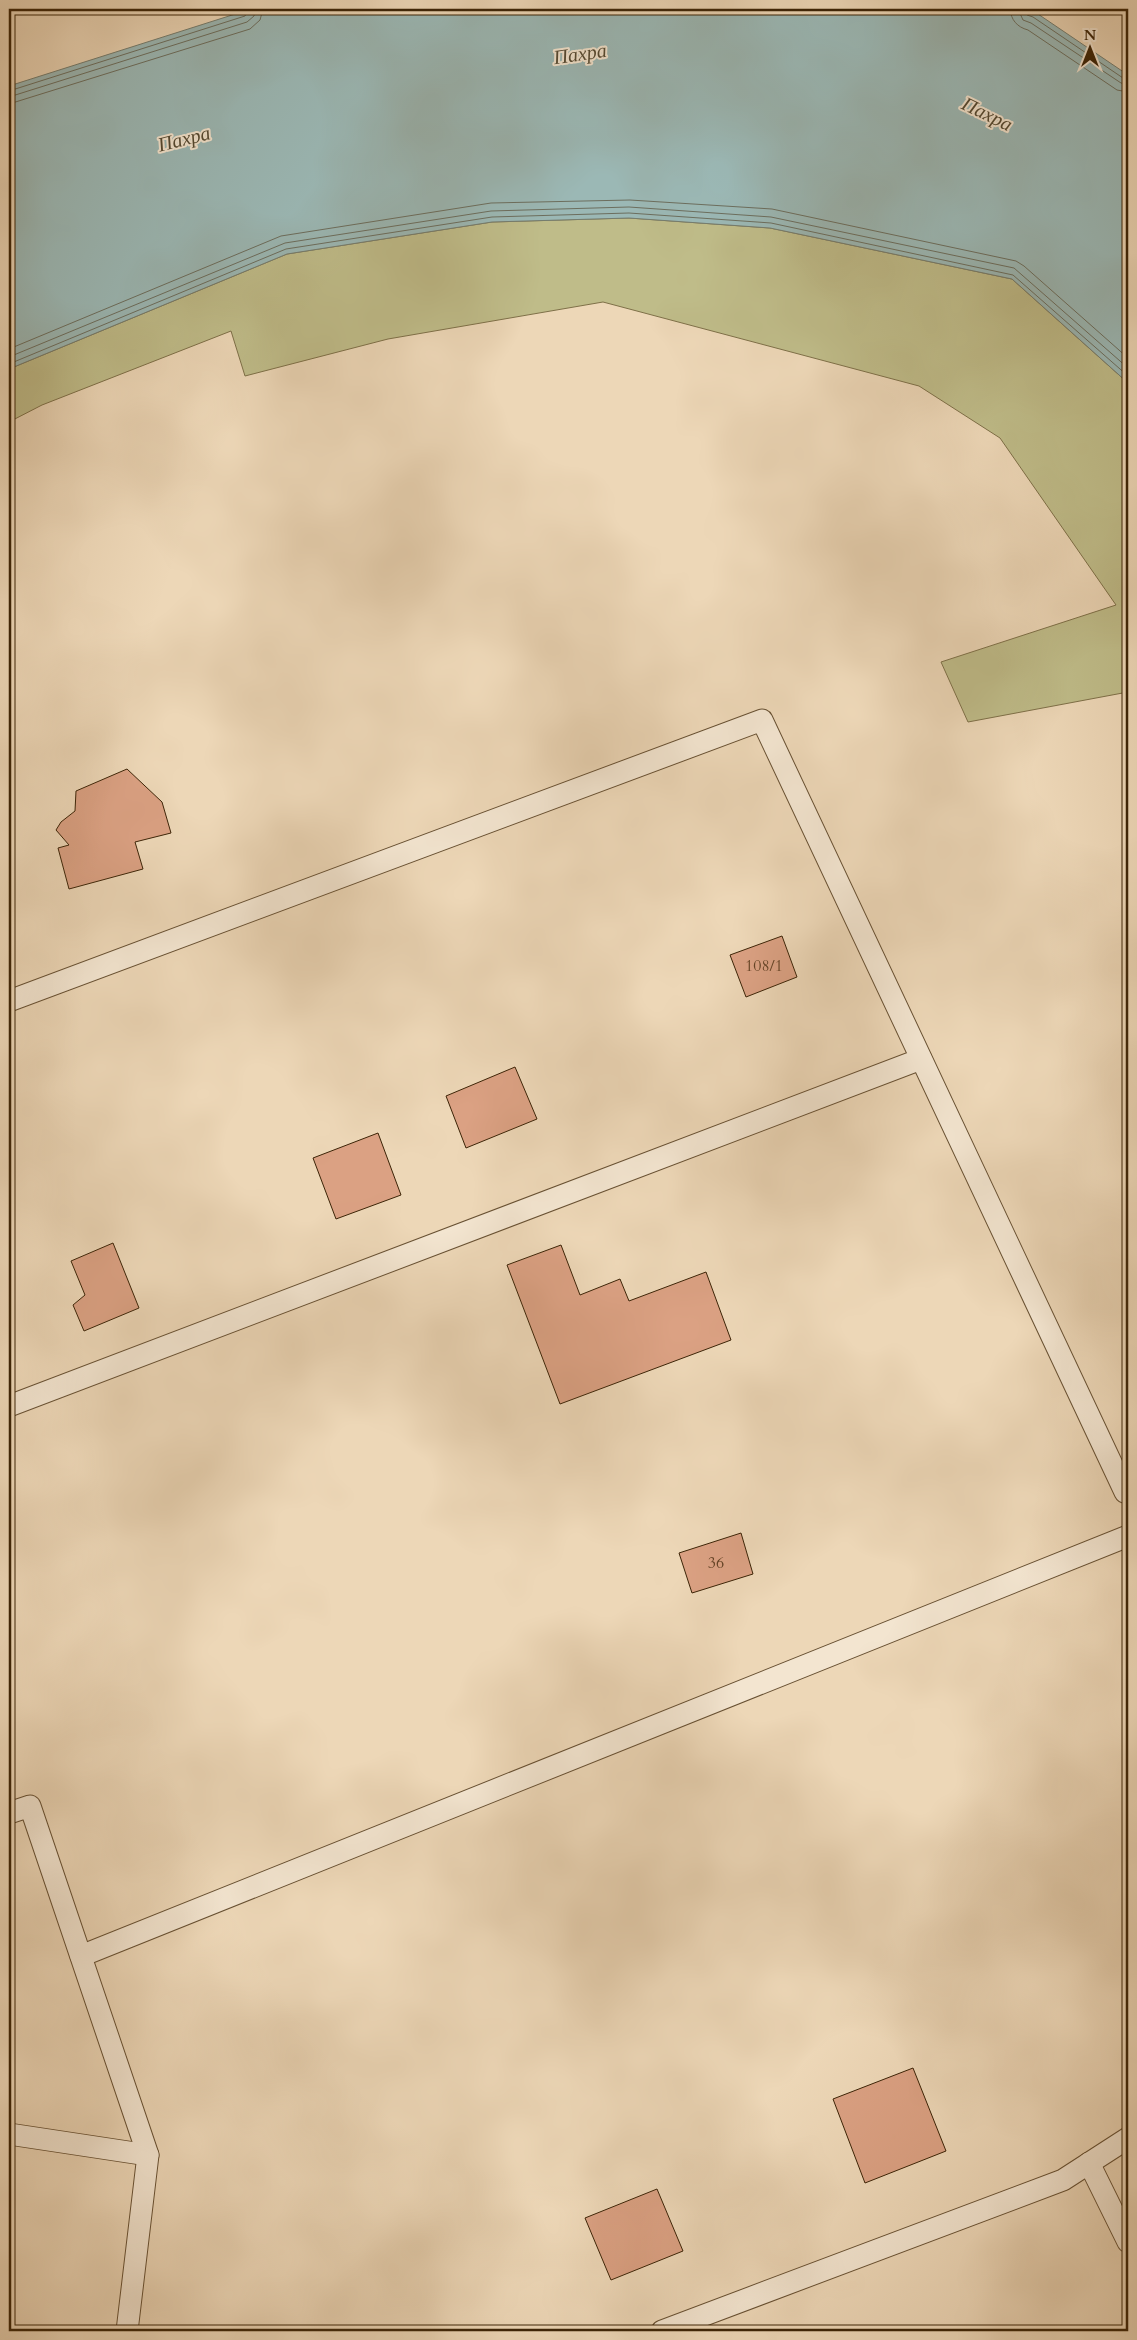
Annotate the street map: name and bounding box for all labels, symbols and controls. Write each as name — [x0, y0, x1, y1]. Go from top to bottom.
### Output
north arrow — [1064, 22, 1114, 72]
text: N — [1084, 26, 1096, 45]
water label: Пахра — [551, 37, 608, 71]
water label: Пахра — [956, 90, 1017, 138]
water label: Пахра — [154, 119, 213, 159]
house number: 108/1 — [745, 955, 783, 977]
house number: 36 — [708, 1552, 724, 1574]

